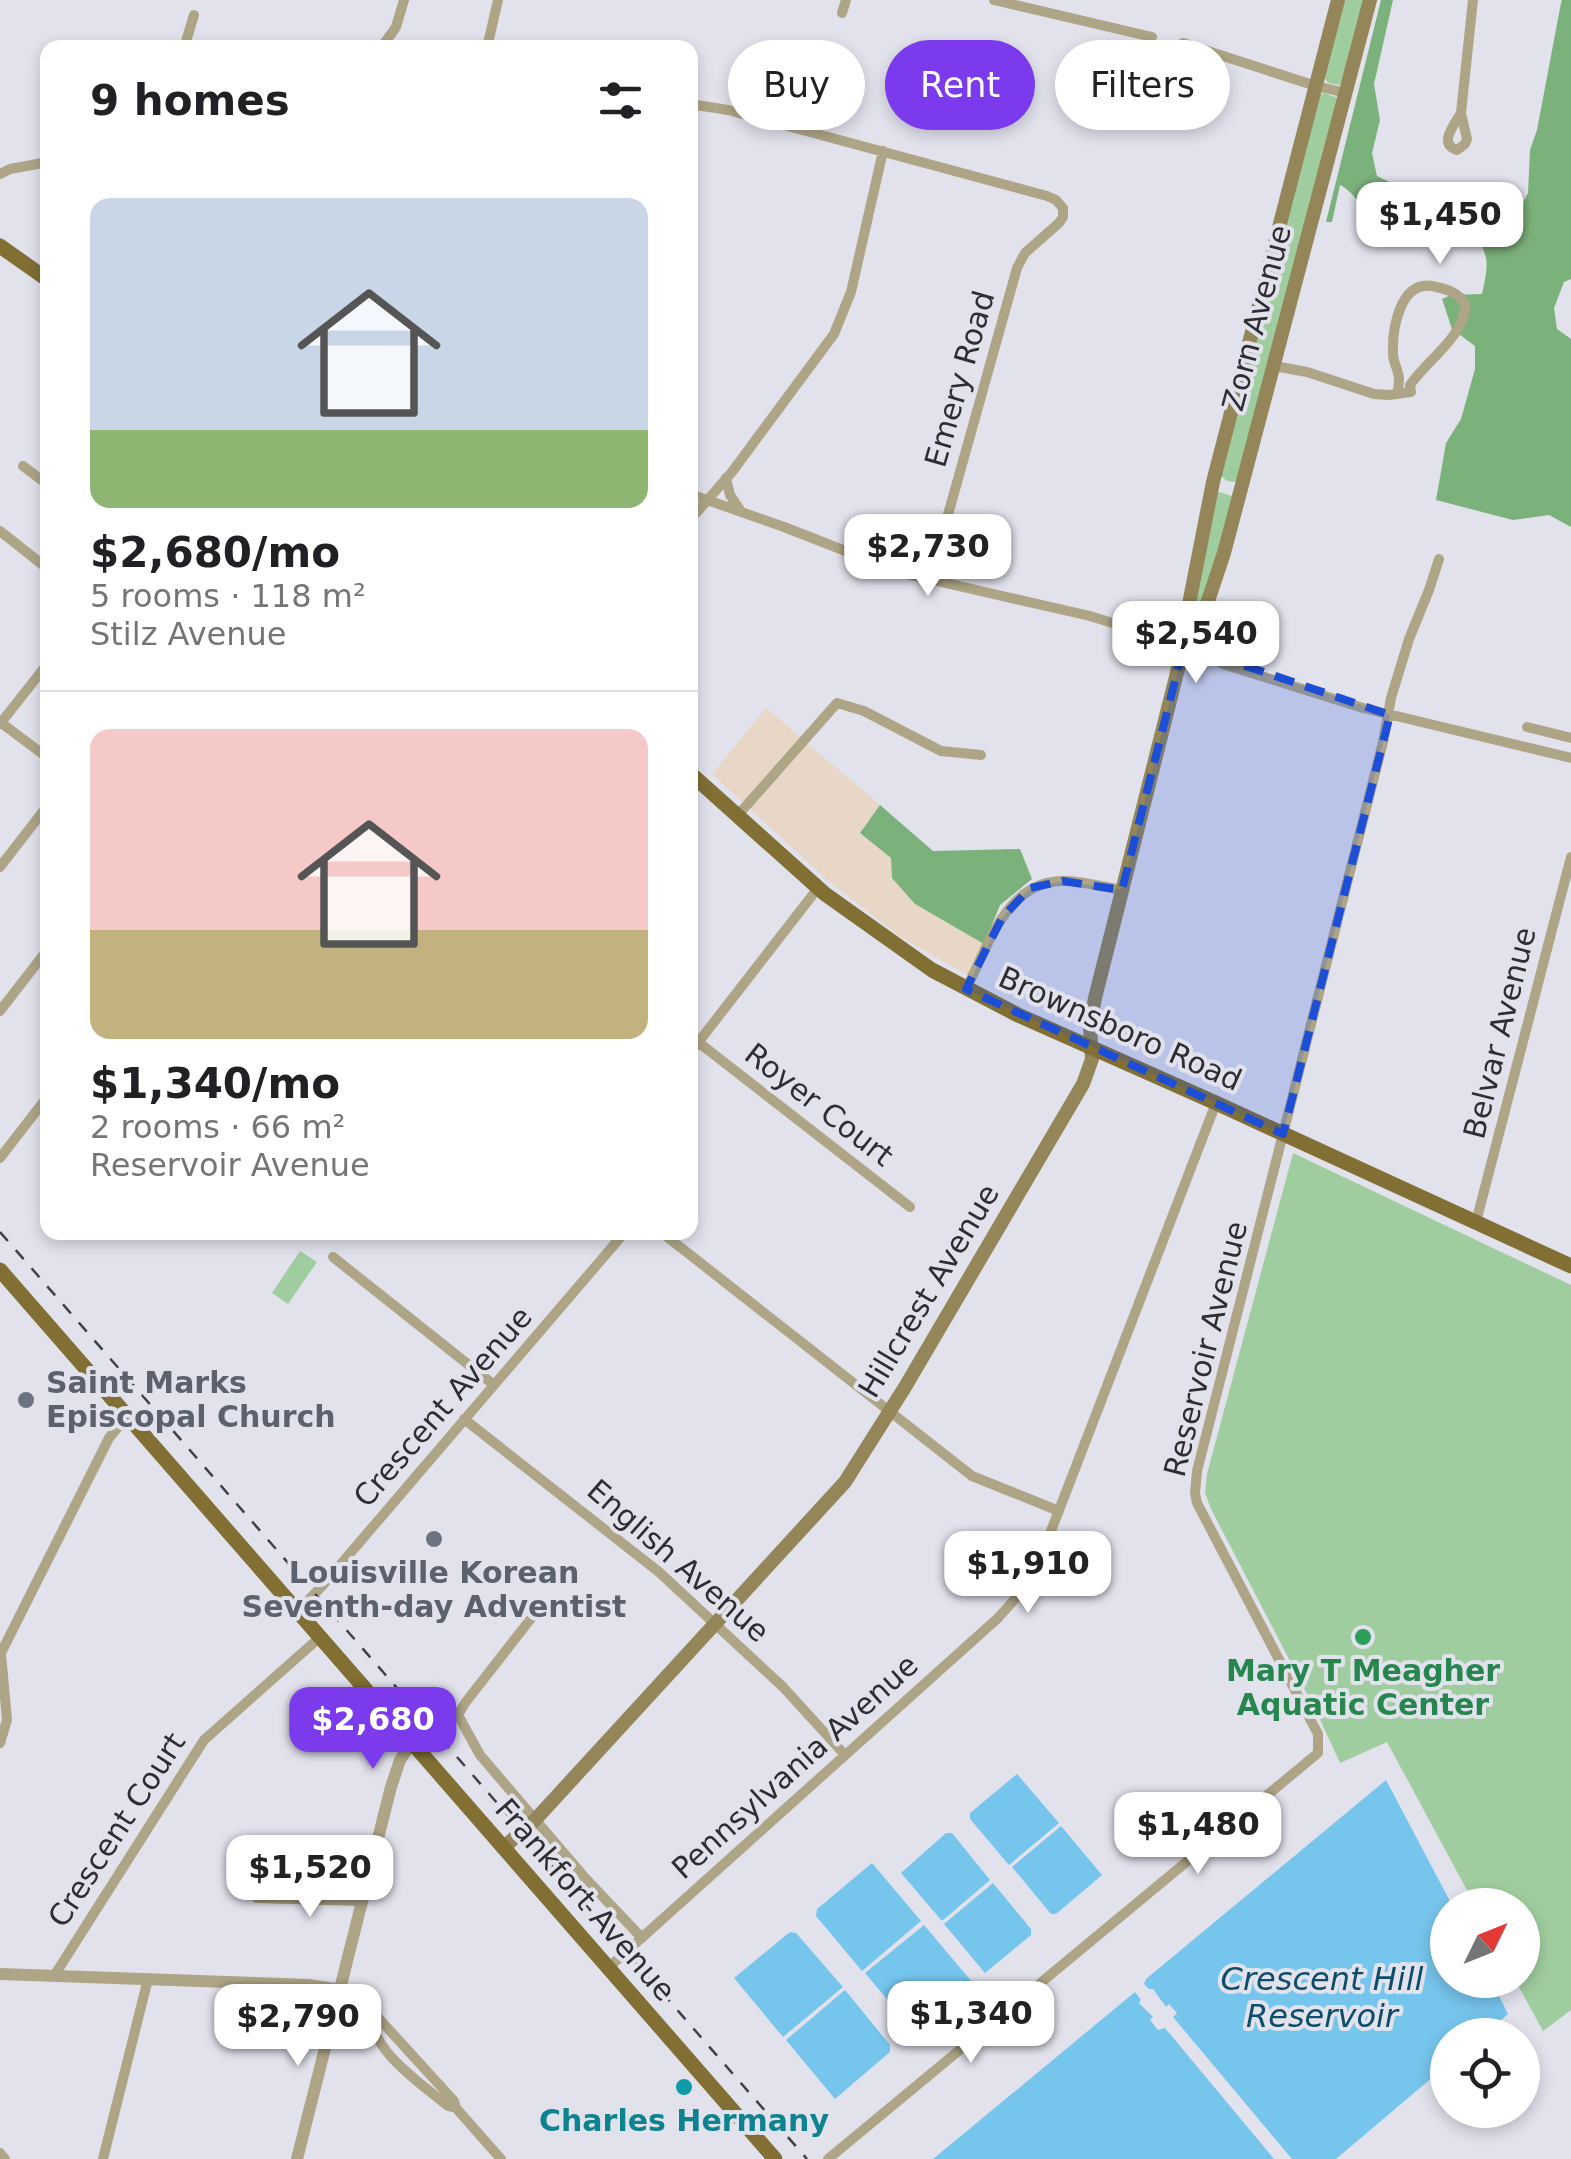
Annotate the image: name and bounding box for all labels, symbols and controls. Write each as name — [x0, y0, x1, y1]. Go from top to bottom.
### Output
chip: Buy — [728, 40, 865, 130]
chip: Rent — [885, 40, 1035, 130]
chip: Filters — [1055, 40, 1230, 130]
icon: filters — [593, 73, 648, 128]
text: 9 homes — [90, 76, 290, 125]
pin: $1,450 — [1359, 182, 1521, 267]
text: $1,450 — [1378, 195, 1502, 233]
street label: Zorn Avenue — [1215, 221, 1298, 415]
icon: home — [279, 263, 459, 443]
street label: Emery Road — [918, 287, 1001, 471]
pin: $2,730 — [847, 514, 1009, 599]
text: $2,730 — [866, 527, 990, 565]
text: $2,680/mo — [90, 528, 340, 577]
text: 5 rooms · 118 m² — [90, 577, 366, 615]
pin: $2,540 — [1115, 601, 1277, 686]
text: $2,540 — [1134, 614, 1258, 652]
text: Stilz Avenue — [90, 615, 287, 653]
icon: home — [279, 794, 459, 974]
street label: Belvar Avenue — [1456, 923, 1543, 1142]
street label: Brownsboro Road — [993, 959, 1247, 1098]
street label: Royer Court — [738, 1036, 901, 1173]
text: $1,340/mo — [90, 1059, 340, 1108]
text: 2 rooms · 66 m² — [90, 1108, 345, 1146]
text: Reservoir Avenue — [90, 1146, 370, 1184]
street label: Hillcrest Avenue — [851, 1178, 1006, 1404]
street label: Reservoir Avenue — [1157, 1217, 1254, 1480]
street label: Crescent Avenue — [346, 1300, 539, 1514]
place label: Saint Marks Episcopal Church — [46, 1365, 336, 1434]
marker: Saint Marks Episcopal Church — [15, 1389, 37, 1411]
street label: English Avenue — [580, 1472, 776, 1649]
marker: Louisville Korean Seventh-day Adventist — [423, 1528, 445, 1550]
pin: $1,910 — [947, 1531, 1109, 1616]
text: $1,910 — [966, 1544, 1090, 1582]
place label: Louisville Korean Seventh-day Adventist — [242, 1555, 626, 1624]
marker: Mary T Meagher Aquatic Center — [1352, 1626, 1374, 1648]
street label: Pennsylvania Avenue — [665, 1647, 925, 1886]
place label: Mary T Meagher Aquatic Center — [1226, 1653, 1500, 1722]
pin: $2,680 — [292, 1687, 454, 1772]
text: $2,680 — [311, 1700, 435, 1738]
street label: Crescent Court — [41, 1726, 192, 1933]
street label: Frankfort Avenue — [488, 1792, 683, 2008]
pin: $1,480 — [1117, 1792, 1279, 1877]
text: $1,480 — [1136, 1805, 1260, 1843]
pin: $1,520 — [229, 1835, 391, 1920]
text: $1,520 — [248, 1848, 372, 1886]
north arrow — [1430, 1888, 1540, 1998]
map controls — [1430, 1888, 1540, 2128]
water label: Crescent Hill Reservoir — [1221, 1960, 1424, 2035]
pin: $1,340 — [890, 1981, 1052, 2066]
pin: $2,790 — [217, 1984, 379, 2069]
text: $1,340 — [909, 1994, 1033, 2032]
text: $2,790 — [236, 1997, 360, 2035]
button: locate — [1430, 2018, 1540, 2128]
marker: Charles Hermany — [673, 2076, 695, 2098]
place label: Charles Hermany — [539, 2103, 829, 2138]

